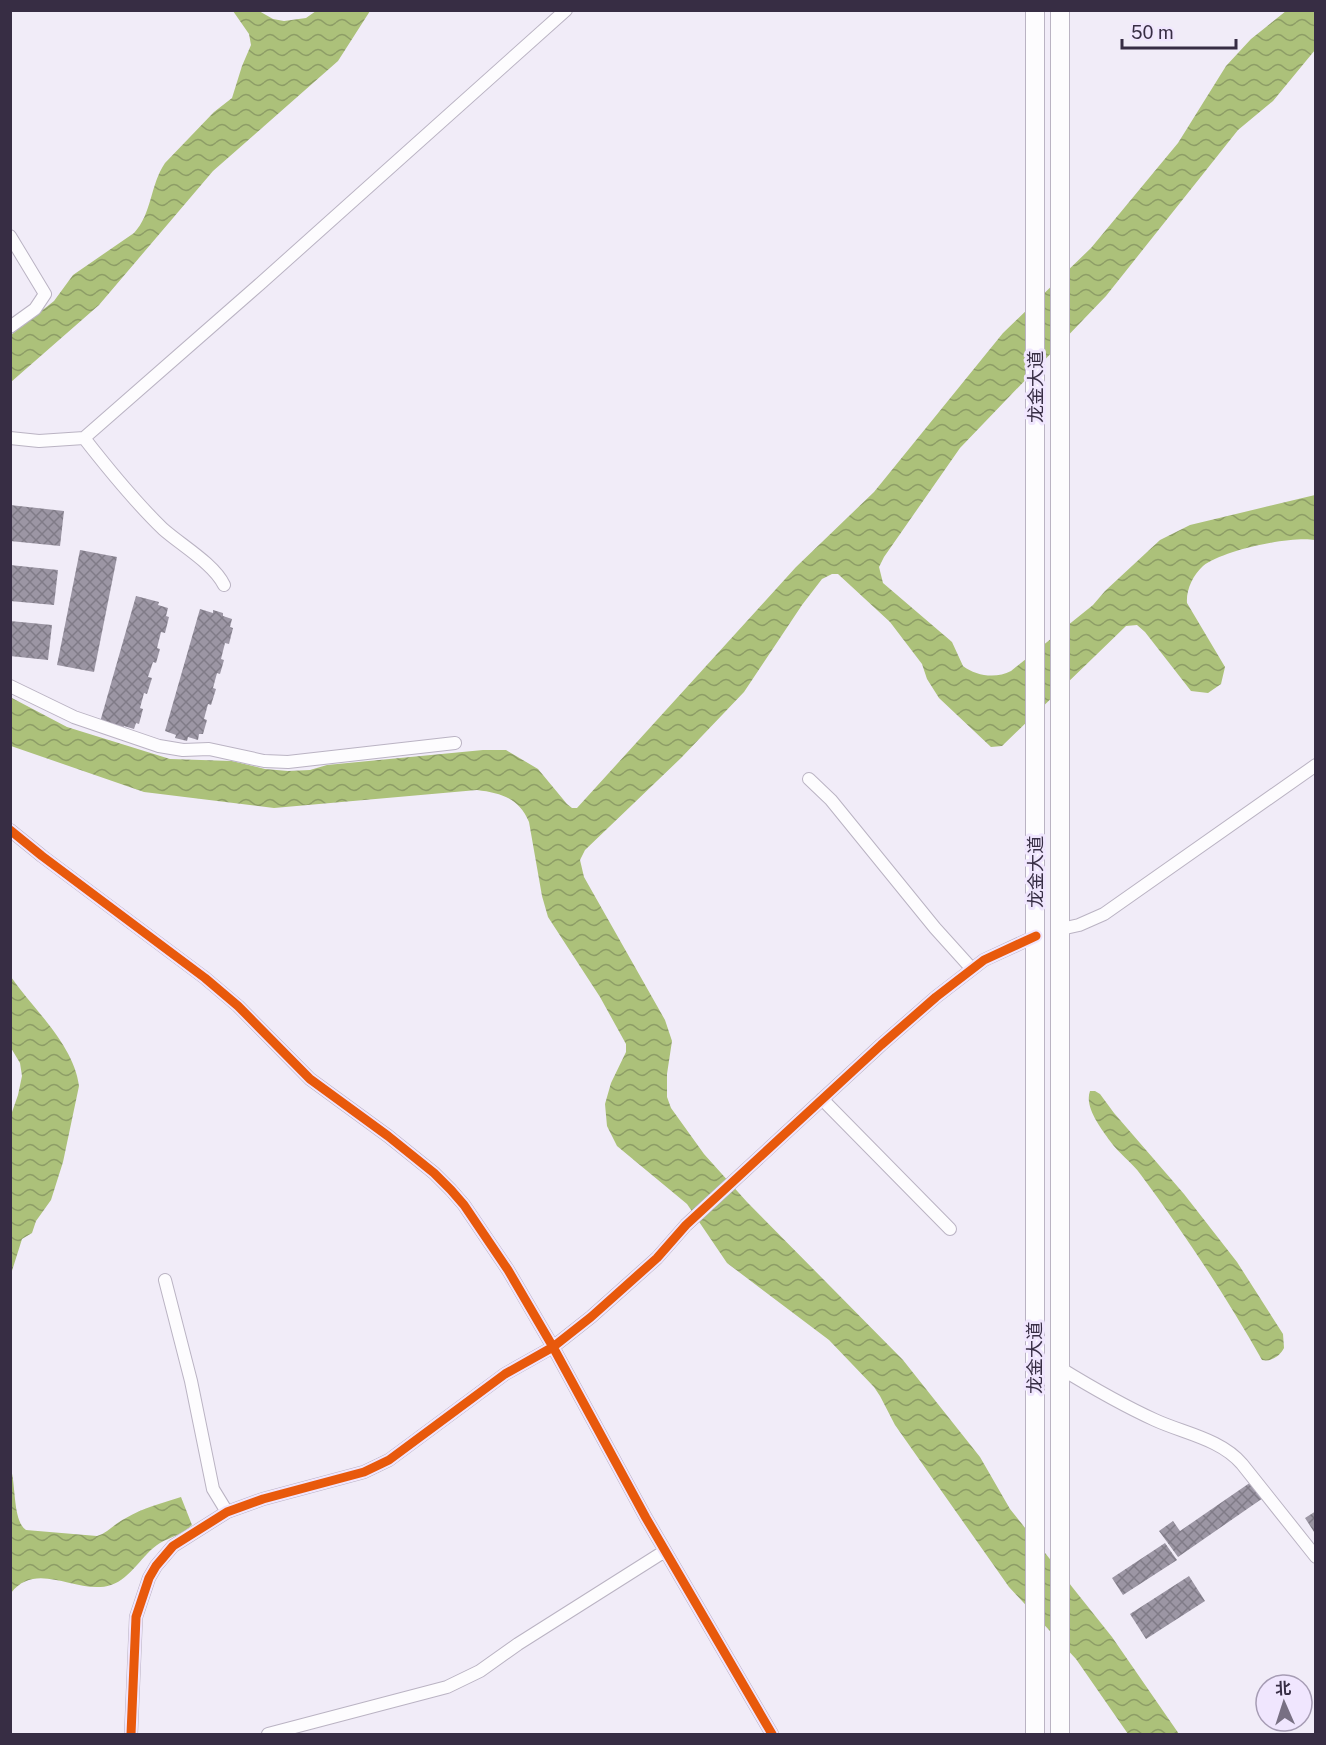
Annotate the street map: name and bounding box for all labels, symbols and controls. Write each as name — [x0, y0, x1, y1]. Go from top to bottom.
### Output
scale bar — [1122, 12, 1236, 50]
text: 50 m — [1131, 22, 1174, 43]
street label: 龙金大道 — [1025, 351, 1046, 423]
street label: 龙金大道 — [1025, 836, 1046, 908]
street label: 龙金大道 — [1024, 1322, 1045, 1394]
north arrow — [1254, 1673, 1314, 1733]
text: 北 — [1275, 1679, 1292, 1698]

